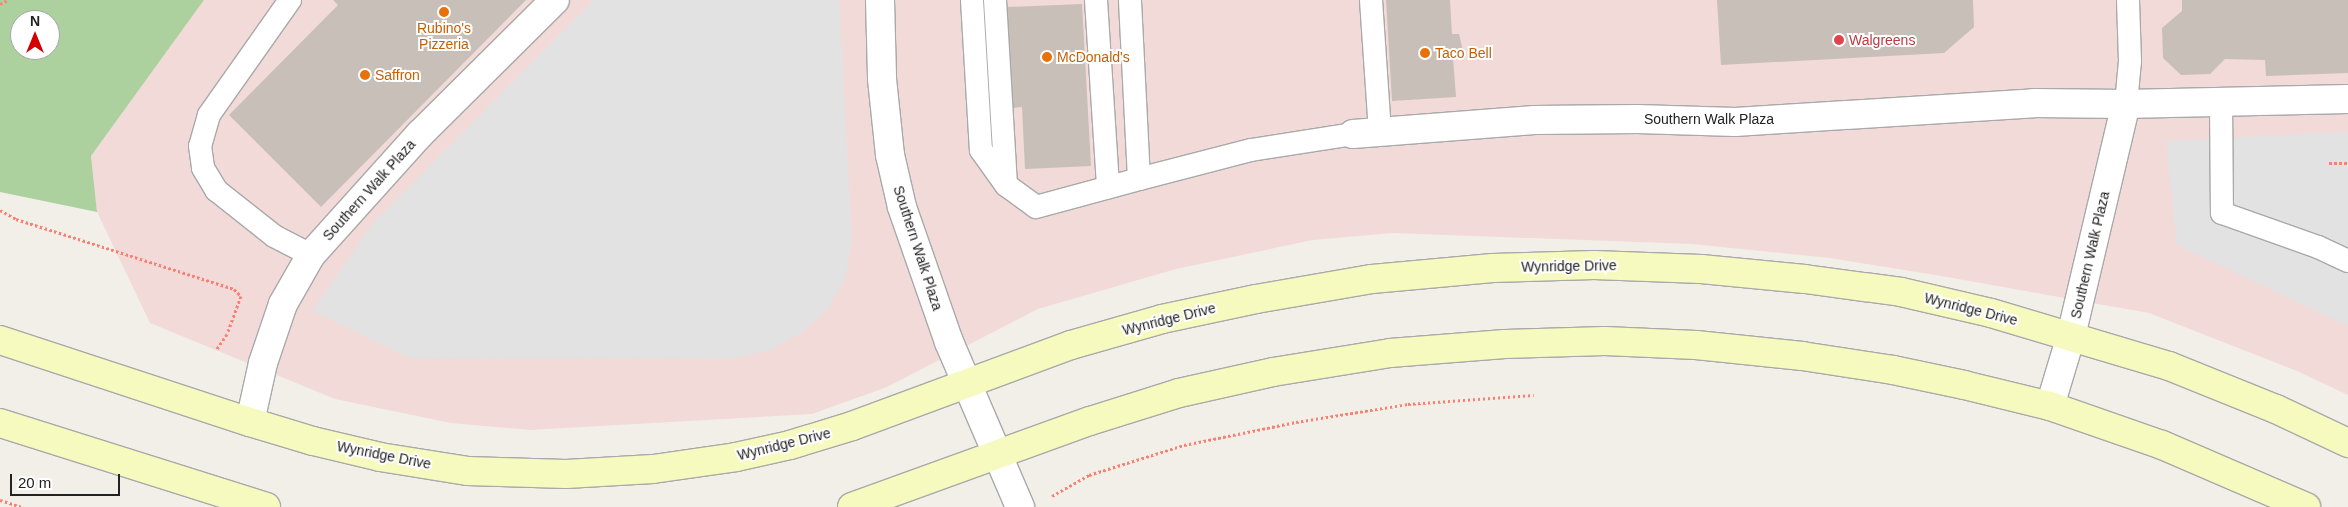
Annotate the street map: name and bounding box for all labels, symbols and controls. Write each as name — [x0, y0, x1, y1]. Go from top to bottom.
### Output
marker: Rubino's Pizzeria — [438, 6, 450, 18]
north arrow — [10, 10, 60, 60]
text: N — [30, 13, 40, 29]
place label: Rubino's Pizzeria — [417, 20, 471, 52]
place label: Walgreens — [1849, 32, 1915, 48]
marker: Walgreens — [1833, 34, 1845, 46]
place label: Taco Bell — [1435, 45, 1492, 61]
marker: Taco Bell — [1419, 47, 1431, 59]
place label: McDonald's — [1057, 49, 1130, 65]
marker: McDonald's — [1041, 51, 1053, 63]
place label: Saffron — [375, 67, 420, 83]
marker: Saffron — [359, 69, 371, 81]
street label: Southern Walk Plaza — [1644, 111, 1774, 127]
street label: Southern Walk Plaza — [319, 136, 419, 244]
street label: Southern Walk Plaza — [890, 183, 946, 313]
street label: Southern Walk Plaza — [2067, 190, 2113, 320]
street label: Wynridge Drive — [1521, 257, 1617, 275]
street label: Wynridge Drive — [1923, 289, 2019, 329]
street label: Wynridge Drive — [1121, 299, 1217, 339]
street label: Wynridge Drive — [736, 424, 832, 464]
street label: Wynridge Drive — [335, 438, 433, 472]
scale bar — [12, 464, 122, 496]
text: 20 m — [18, 474, 51, 491]

